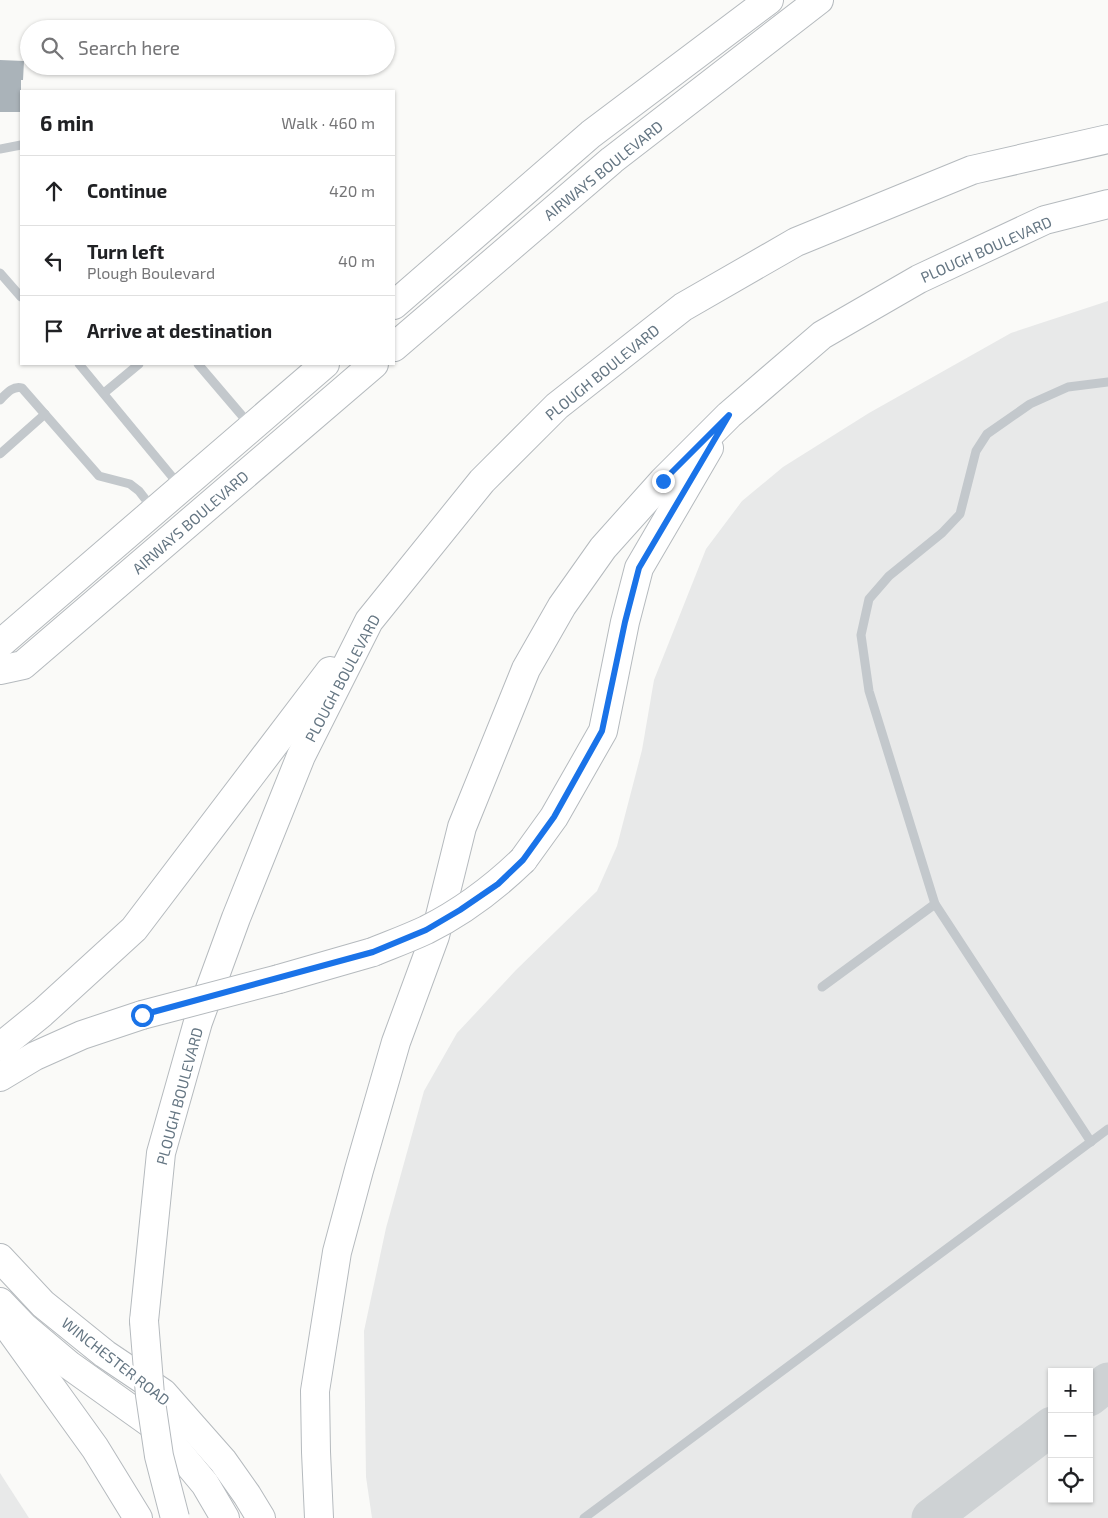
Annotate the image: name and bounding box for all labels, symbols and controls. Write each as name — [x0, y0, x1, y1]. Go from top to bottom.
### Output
search box — [20, 20, 395, 75]
icon: search — [38, 34, 66, 62]
text: Search here — [78, 36, 180, 59]
text: 6 min — [40, 110, 94, 135]
text: Walk · 460 m — [281, 113, 375, 132]
street label: AIRWAYS BOULEVARD — [540, 116, 666, 223]
icon: ahead — [40, 177, 68, 205]
text: Continue — [87, 179, 167, 202]
text: 420 m — [329, 181, 375, 200]
street label: PLOUGH BOULEVARD — [918, 212, 1054, 286]
text: Turn left — [87, 240, 164, 263]
icon: left — [40, 247, 68, 275]
text: 40 m — [338, 251, 375, 270]
text: Plough Boulevard — [87, 263, 215, 282]
icon: arrive — [40, 317, 68, 345]
text: Arrive at destination — [87, 319, 272, 342]
street label: PLOUGH BOULEVARD — [541, 320, 663, 424]
street label: AIRWAYS BOULEVARD — [128, 467, 252, 577]
route end — [652, 470, 675, 493]
street label: PLOUGH BOULEVARD — [301, 611, 383, 745]
route start — [131, 1004, 154, 1027]
street label: PLOUGH BOULEVARD — [152, 1025, 206, 1167]
street label: WINCHESTER ROAD — [58, 1313, 174, 1409]
map controls — [1048, 1368, 1093, 1503]
button: + — [1048, 1368, 1093, 1413]
button: − — [1048, 1413, 1093, 1458]
button: locate — [1048, 1458, 1093, 1503]

